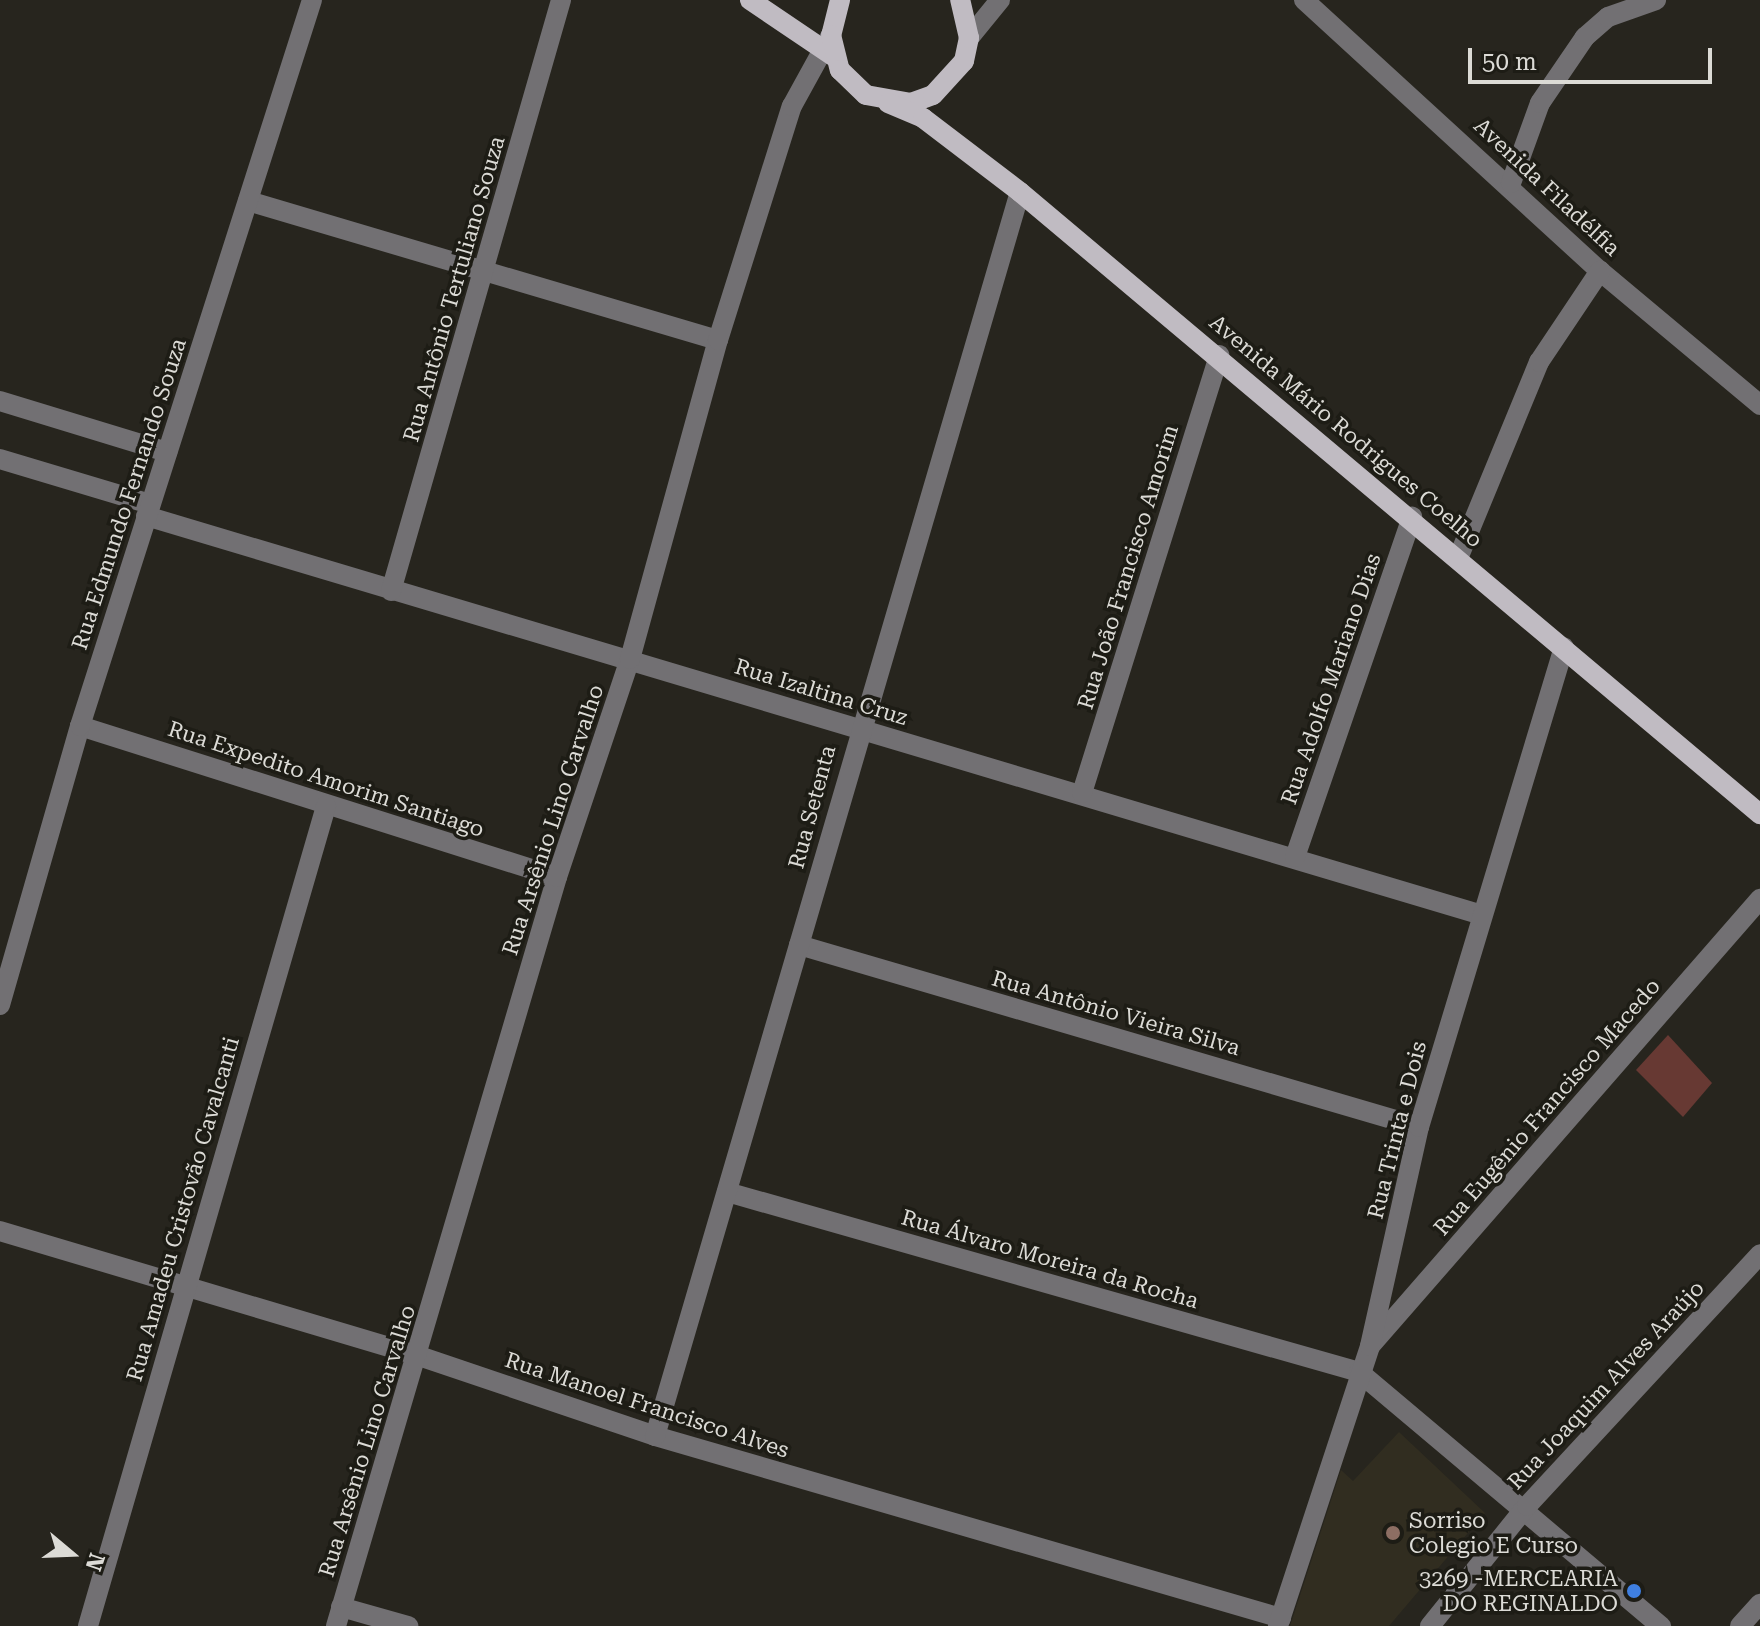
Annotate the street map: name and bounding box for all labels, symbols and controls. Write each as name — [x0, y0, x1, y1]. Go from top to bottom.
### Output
scale bar — [1472, 32, 1716, 82]
text: 50 m — [1482, 48, 1537, 76]
street label: Avenida Filadélfia — [1468, 113, 1626, 261]
street label: Rua Antônio Tertuliano Souza — [398, 133, 510, 445]
street label: Avenida Mário Rodrigues Coelho — [1204, 309, 1488, 553]
street label: Rua Edmundo Fernando Souza — [66, 335, 192, 653]
street label: Rua João Francisco Amorim — [1072, 421, 1184, 713]
street label: Rua Adolfo Mariano Dias — [1276, 550, 1386, 808]
street label: Rua Izaltina Cruz — [731, 653, 911, 731]
street label: Rua Arsênio Lino Carvalho — [497, 681, 609, 959]
street label: Rua Expedito Amorim Santiago — [165, 715, 487, 843]
street label: Rua Setenta — [783, 743, 841, 871]
street label: Rua Antônio Vieira Silva — [989, 965, 1243, 1061]
street label: Rua Eugênio Francisco Macedo — [1428, 973, 1666, 1241]
street label: Rua Amadeu Cristovão Cavalcanti — [121, 1034, 245, 1384]
street label: Rua Trinta e Dois — [1362, 1038, 1432, 1222]
street label: Rua Álvaro Moreira da Rocha — [898, 1204, 1202, 1314]
street label: Rua Joaquim Alves Araújo — [1502, 1275, 1710, 1495]
street label: Rua Arsênio Lino Carvalho — [313, 1302, 421, 1580]
street label: Rua Manoel Francisco Alves — [502, 1347, 792, 1463]
place label: Sorriso Colegio E Curso — [1409, 1507, 1578, 1558]
north arrow — [32, 1514, 112, 1594]
marker: Sorriso Colegio E Curso — [1384, 1524, 1402, 1542]
text: N — [81, 1550, 110, 1574]
place label: 3269 -MERCEARIA DO REGINALDO — [1419, 1565, 1618, 1616]
marker: 3269 -MERCEARIA DO REGINALDO — [1625, 1582, 1643, 1600]

